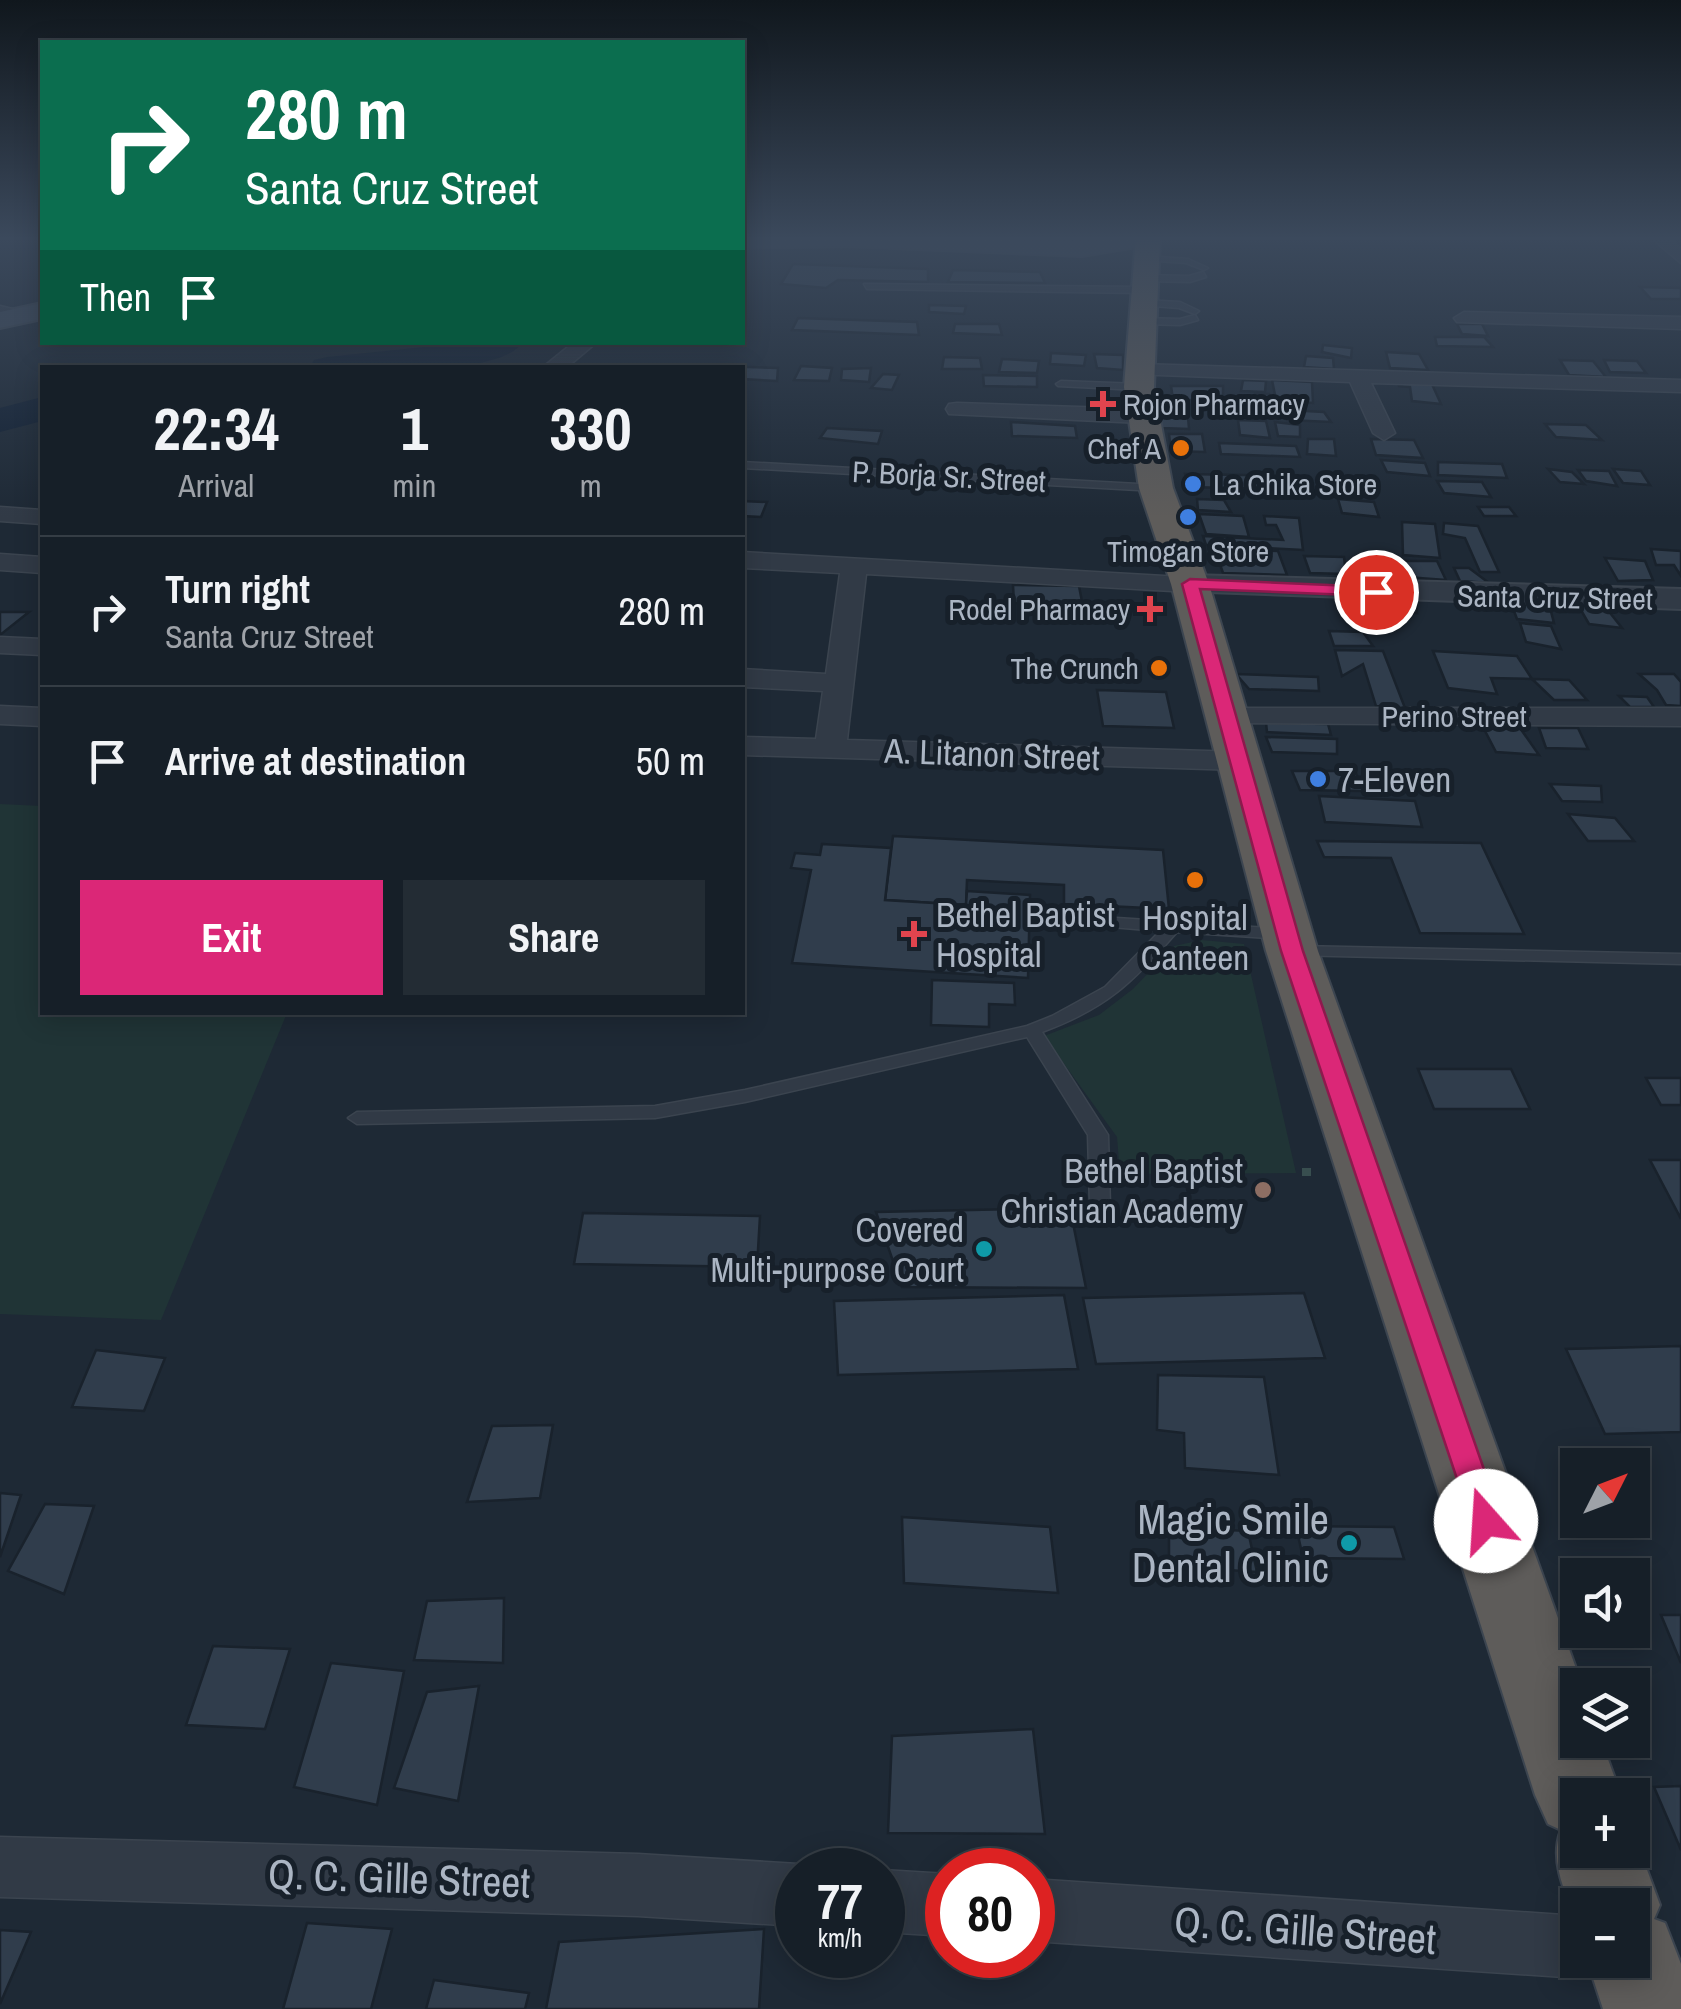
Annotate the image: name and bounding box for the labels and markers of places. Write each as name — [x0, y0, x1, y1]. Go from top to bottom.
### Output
place label: Rojon Pharmacy — [1123, 384, 1306, 424]
marker: Rojon Pharmacy — [1092, 393, 1114, 415]
place label: Chef A — [1087, 428, 1162, 468]
marker: Chef A — [1170, 437, 1192, 459]
place label: La Chika Store — [1213, 464, 1377, 504]
marker: La Chika Store — [1182, 473, 1204, 495]
marker: Timogan Store — [1177, 506, 1199, 528]
place label: Timogan Store — [1107, 531, 1269, 571]
pin — [1334, 550, 1419, 635]
place label: Rodel Pharmacy — [948, 589, 1131, 629]
marker: Rodel Pharmacy — [1139, 598, 1161, 620]
place label: The Crunch — [1010, 648, 1139, 688]
marker: The Crunch — [1148, 657, 1170, 679]
place label: 7-Eleven — [1338, 756, 1451, 803]
marker: 7-Eleven — [1307, 768, 1329, 790]
marker: Hospital Canteen — [1184, 869, 1206, 891]
place label: Bethel Baptist Hospital — [936, 891, 1115, 978]
place label: Hospital Canteen — [1141, 894, 1249, 981]
marker: Bethel Baptist Hospital — [901, 921, 927, 947]
place label: Bethel Baptist Christian Academy — [1001, 1147, 1244, 1234]
marker: Bethel Baptist Christian Academy — [1252, 1179, 1274, 1201]
place label: Covered Multi-purpose Court — [710, 1206, 964, 1293]
marker: Covered Multi-purpose Court — [973, 1238, 995, 1260]
place label: Magic Smile Dental Clinic — [1132, 1491, 1329, 1595]
marker: Magic Smile Dental Clinic — [1338, 1532, 1360, 1554]

